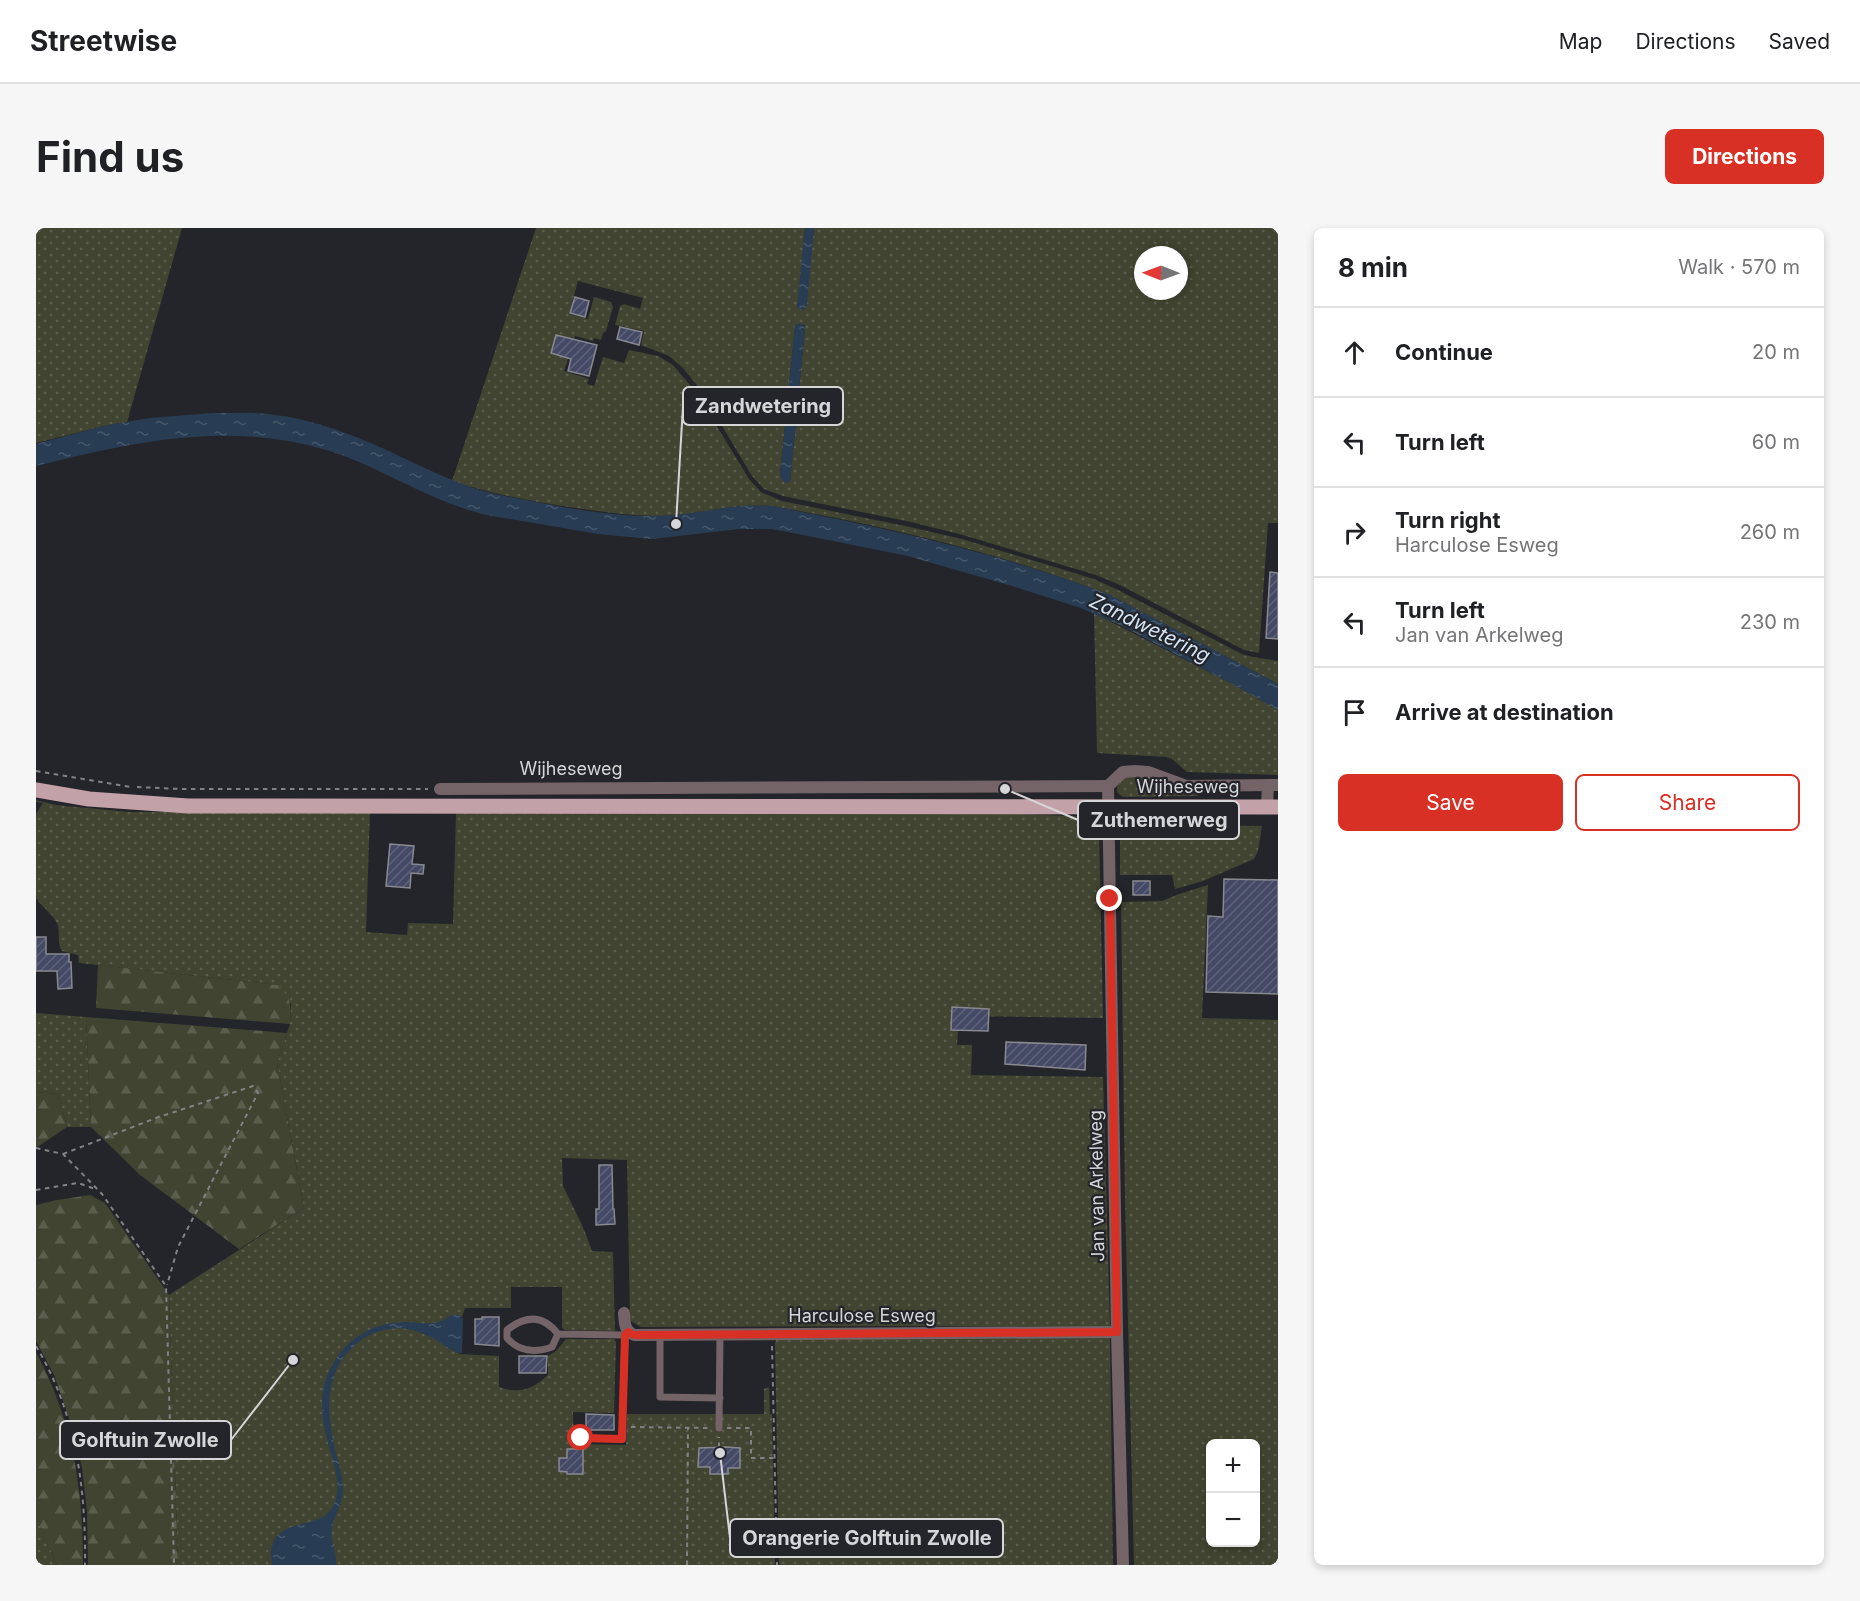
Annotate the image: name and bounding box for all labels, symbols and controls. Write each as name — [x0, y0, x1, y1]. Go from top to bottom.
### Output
text: Streetwise — [30, 24, 177, 58]
text: Map — [1559, 29, 1602, 54]
text: Directions — [1635, 29, 1736, 54]
text: Saved — [1769, 29, 1830, 54]
button: Directions — [1665, 129, 1824, 184]
text: Find us — [36, 131, 184, 182]
north arrow — [1134, 246, 1188, 300]
text: 8 min — [1338, 252, 1408, 283]
text: Walk · 570 m — [1678, 255, 1800, 279]
icon: ahead — [1338, 336, 1371, 369]
text: Continue — [1395, 339, 1493, 365]
text: 20 m — [1752, 340, 1800, 364]
callout: Zandwetering — [683, 387, 843, 425]
text: Zandwetering — [695, 394, 831, 418]
icon: left — [1338, 426, 1371, 459]
text: Turn left — [1395, 429, 1485, 455]
text: 60 m — [1752, 430, 1800, 454]
text: Turn right — [1395, 507, 1501, 533]
icon: right — [1338, 516, 1371, 549]
text: 260 m — [1740, 520, 1800, 544]
text: Harculose Esweg — [1395, 533, 1559, 557]
water label: Zandwetering — [1086, 588, 1214, 668]
text: Turn left — [1395, 597, 1485, 623]
icon: left — [1338, 606, 1371, 639]
text: 230 m — [1740, 610, 1800, 634]
text: Jan van Arkelweg — [1395, 623, 1564, 647]
icon: arrive — [1338, 696, 1371, 729]
text: Arrive at destination — [1395, 699, 1614, 725]
street label: Wijheseweg — [519, 758, 623, 779]
button: Save — [1338, 774, 1563, 831]
button: Share — [1575, 774, 1800, 831]
street label: Wijheseweg — [1136, 776, 1240, 797]
callout: Zuthemerweg — [1078, 801, 1239, 839]
text: Zuthemerweg — [1090, 808, 1228, 832]
route end — [1096, 885, 1122, 911]
street label: Jan van Arkelweg — [1085, 1110, 1108, 1262]
street label: Harculose Esweg — [788, 1305, 936, 1326]
callout: Golftuin Zwolle — [60, 1421, 231, 1459]
route start — [567, 1424, 593, 1450]
text: Golftuin Zwolle — [71, 1428, 219, 1452]
map controls — [1206, 1439, 1260, 1547]
button: + — [1206, 1439, 1260, 1493]
button: − — [1206, 1493, 1260, 1547]
callout: Orangerie Golftuin Zwolle — [730, 1519, 1003, 1557]
text: Orangerie Golftuin Zwolle — [742, 1526, 992, 1550]

